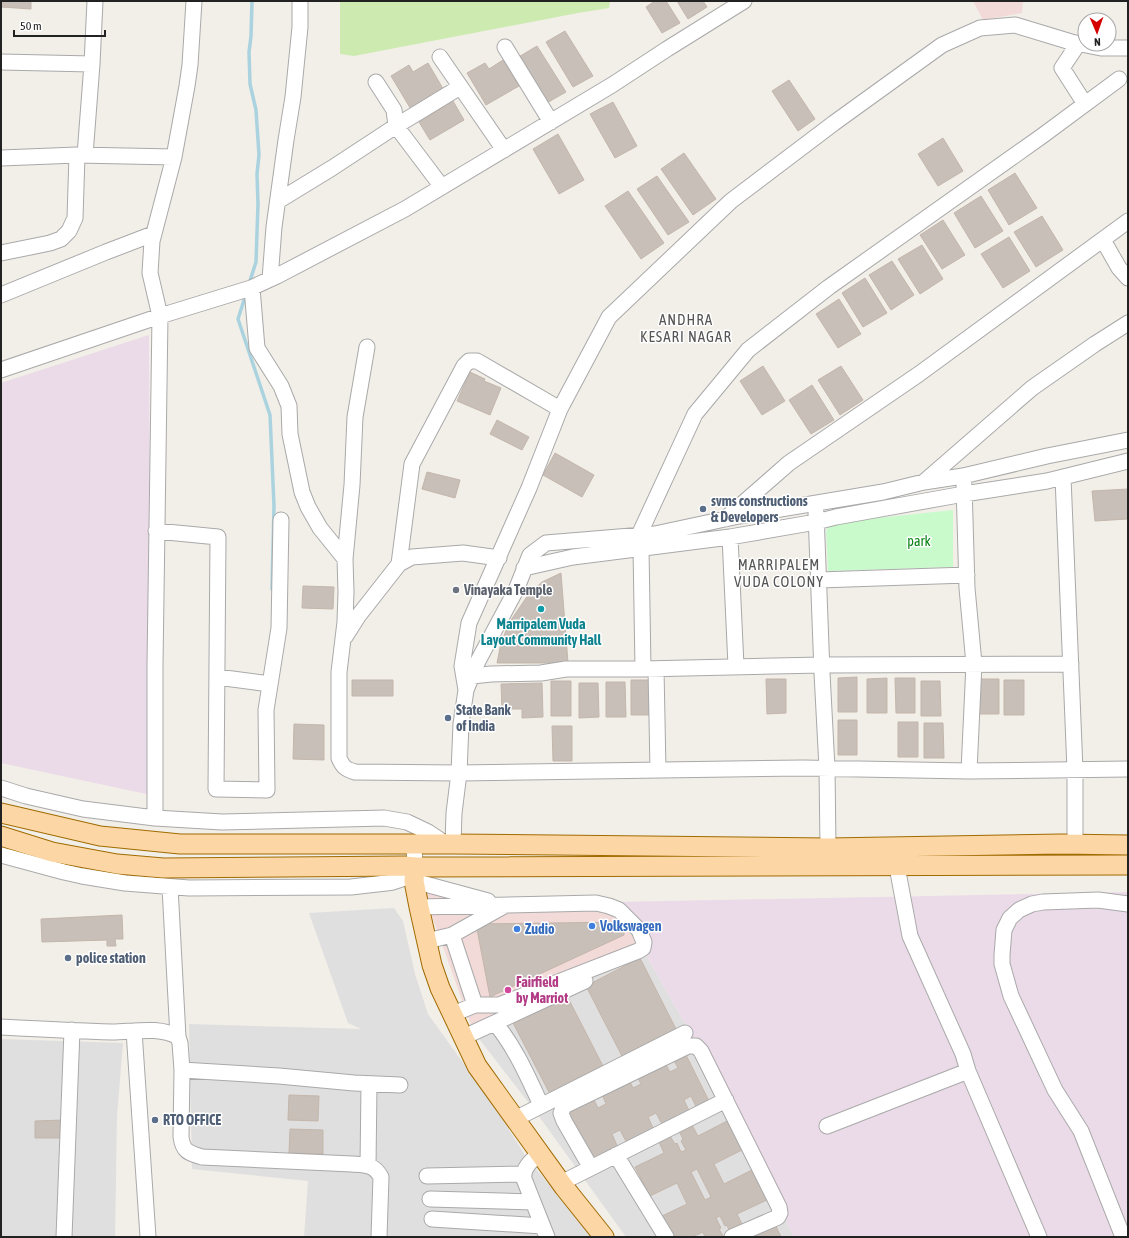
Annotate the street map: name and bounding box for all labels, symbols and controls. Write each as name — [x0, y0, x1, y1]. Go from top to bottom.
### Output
scale bar — [14, 12, 105, 38]
north arrow — [1077, 12, 1117, 52]
text: 50 m — [20, 19, 42, 33]
text: N — [1094, 36, 1101, 48]
district label: ANDHRA KESARI NAGAR — [640, 311, 732, 345]
place label: svms constructions & Developers — [711, 493, 808, 525]
marker: svms constructions & Developers — [698, 504, 708, 514]
park label: park — [907, 533, 931, 549]
district label: MARRIPALEM VUDA COLONY — [734, 556, 824, 590]
place label: Vinayaka Temple — [463, 582, 552, 598]
marker: Vinayaka Temple — [451, 585, 461, 595]
marker: Marripalem Vuda Layout Community Hall — [536, 604, 546, 614]
place label: Marripalem Vuda Layout Community Hall — [481, 616, 602, 648]
place label: State Bank of India — [456, 702, 512, 734]
marker: State Bank of India — [443, 713, 453, 723]
place label: Volkswagen — [599, 918, 662, 934]
place label: Zudio — [525, 921, 555, 937]
marker: Volkswagen — [587, 921, 597, 931]
marker: Zudio — [512, 924, 522, 934]
place label: police station — [76, 950, 146, 966]
marker: police station — [63, 953, 73, 963]
place label: Fairfield by Marriot — [516, 974, 568, 1006]
marker: Fairfield by Marriot — [503, 985, 513, 995]
place label: RTO OFFICE — [163, 1112, 221, 1128]
marker: RTO OFFICE — [150, 1115, 160, 1125]

